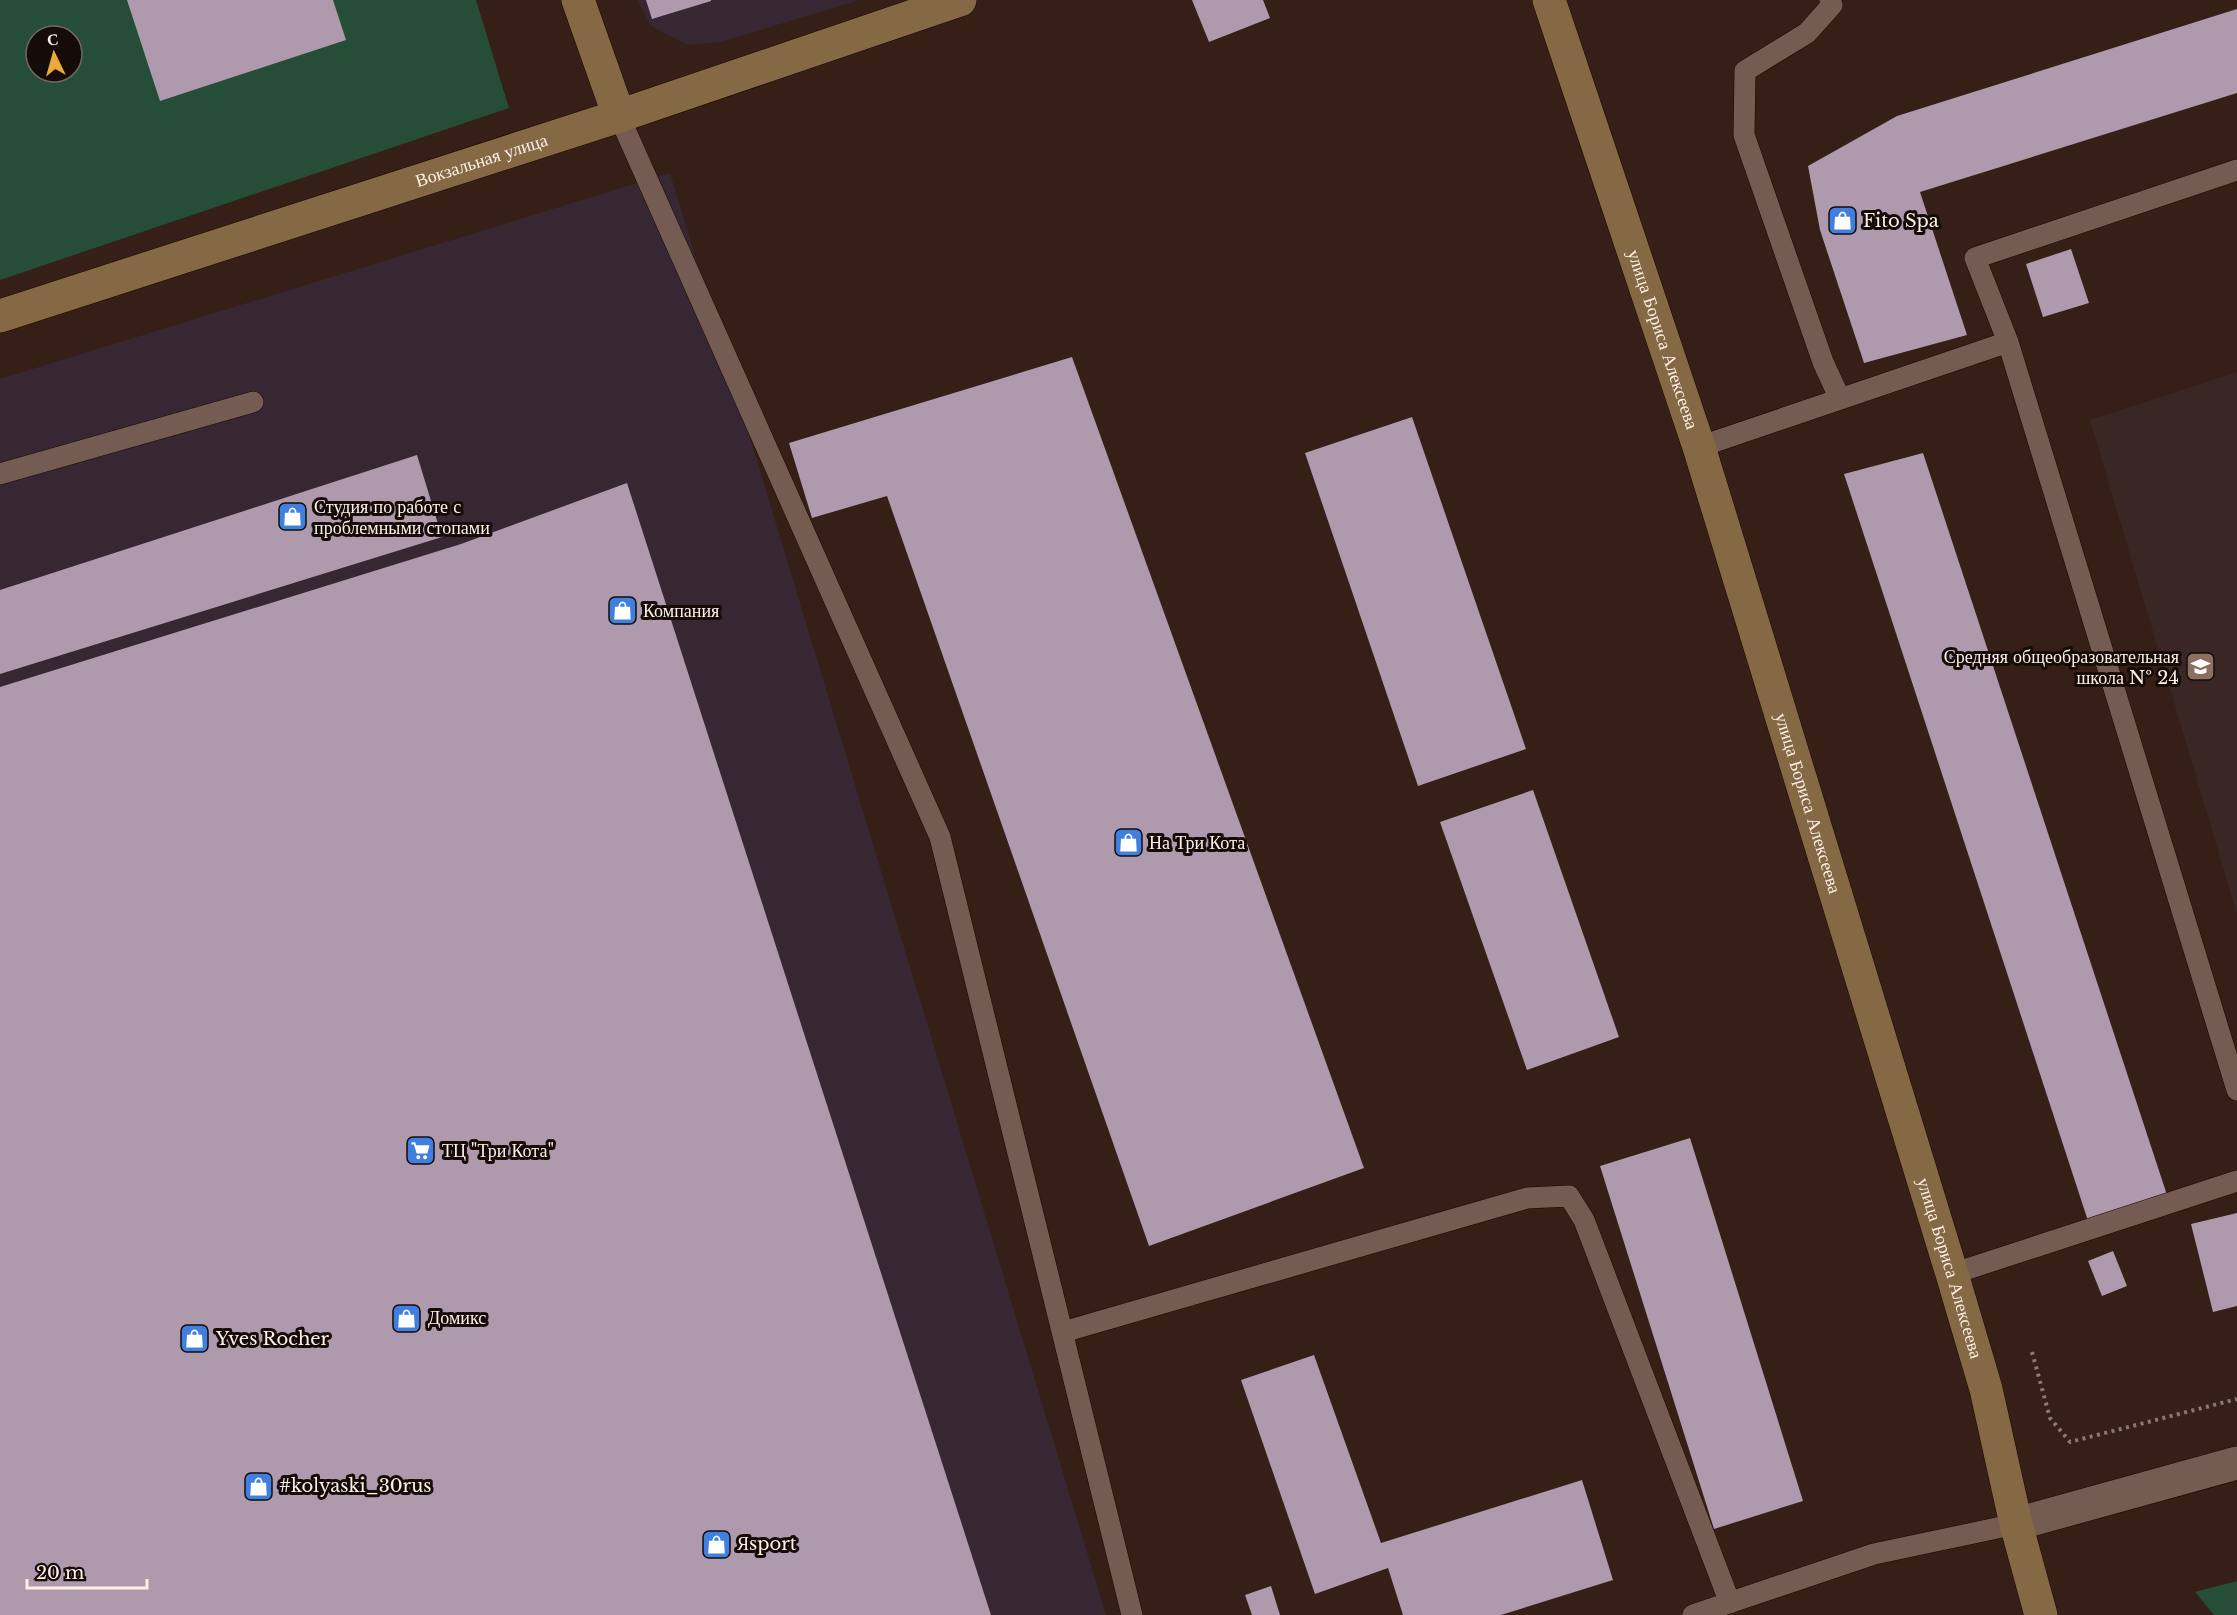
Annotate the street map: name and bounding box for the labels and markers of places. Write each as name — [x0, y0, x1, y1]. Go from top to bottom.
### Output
shop icon: Fito Spa — [1826, 205, 1858, 237]
place label: Fito Spa — [1863, 210, 1939, 232]
place label: Студия по работе с проблемными стопами — [314, 496, 490, 539]
shop icon: Студия по работе с проблемными стопами — [277, 501, 309, 533]
shop icon: Компания — [606, 595, 638, 627]
place label: Компания — [643, 600, 719, 622]
place label: Средняя общеобразовательная школа № 24 — [1944, 646, 2179, 689]
school or university icon: Средняя общеобразовательная школа № 24 — [2184, 651, 2216, 683]
shop icon: На Три Кота — [1112, 827, 1144, 859]
place label: На Три Кота — [1149, 832, 1245, 854]
supermarket icon: ТЦ "Три Кота" — [405, 1135, 437, 1167]
place label: ТЦ "Три Кота" — [442, 1140, 554, 1162]
shop icon: Домикс — [391, 1302, 423, 1334]
place label: Домикс — [428, 1307, 486, 1329]
shop icon: Yves Rocher — [179, 1323, 211, 1355]
place label: Yves Rocher — [215, 1328, 330, 1350]
shop icon: #kolyaski_30rus — [242, 1470, 274, 1502]
place label: #kolyaski_30rus — [279, 1475, 431, 1497]
shop icon: Яsport — [700, 1528, 732, 1560]
place label: Яsport — [737, 1533, 797, 1555]

